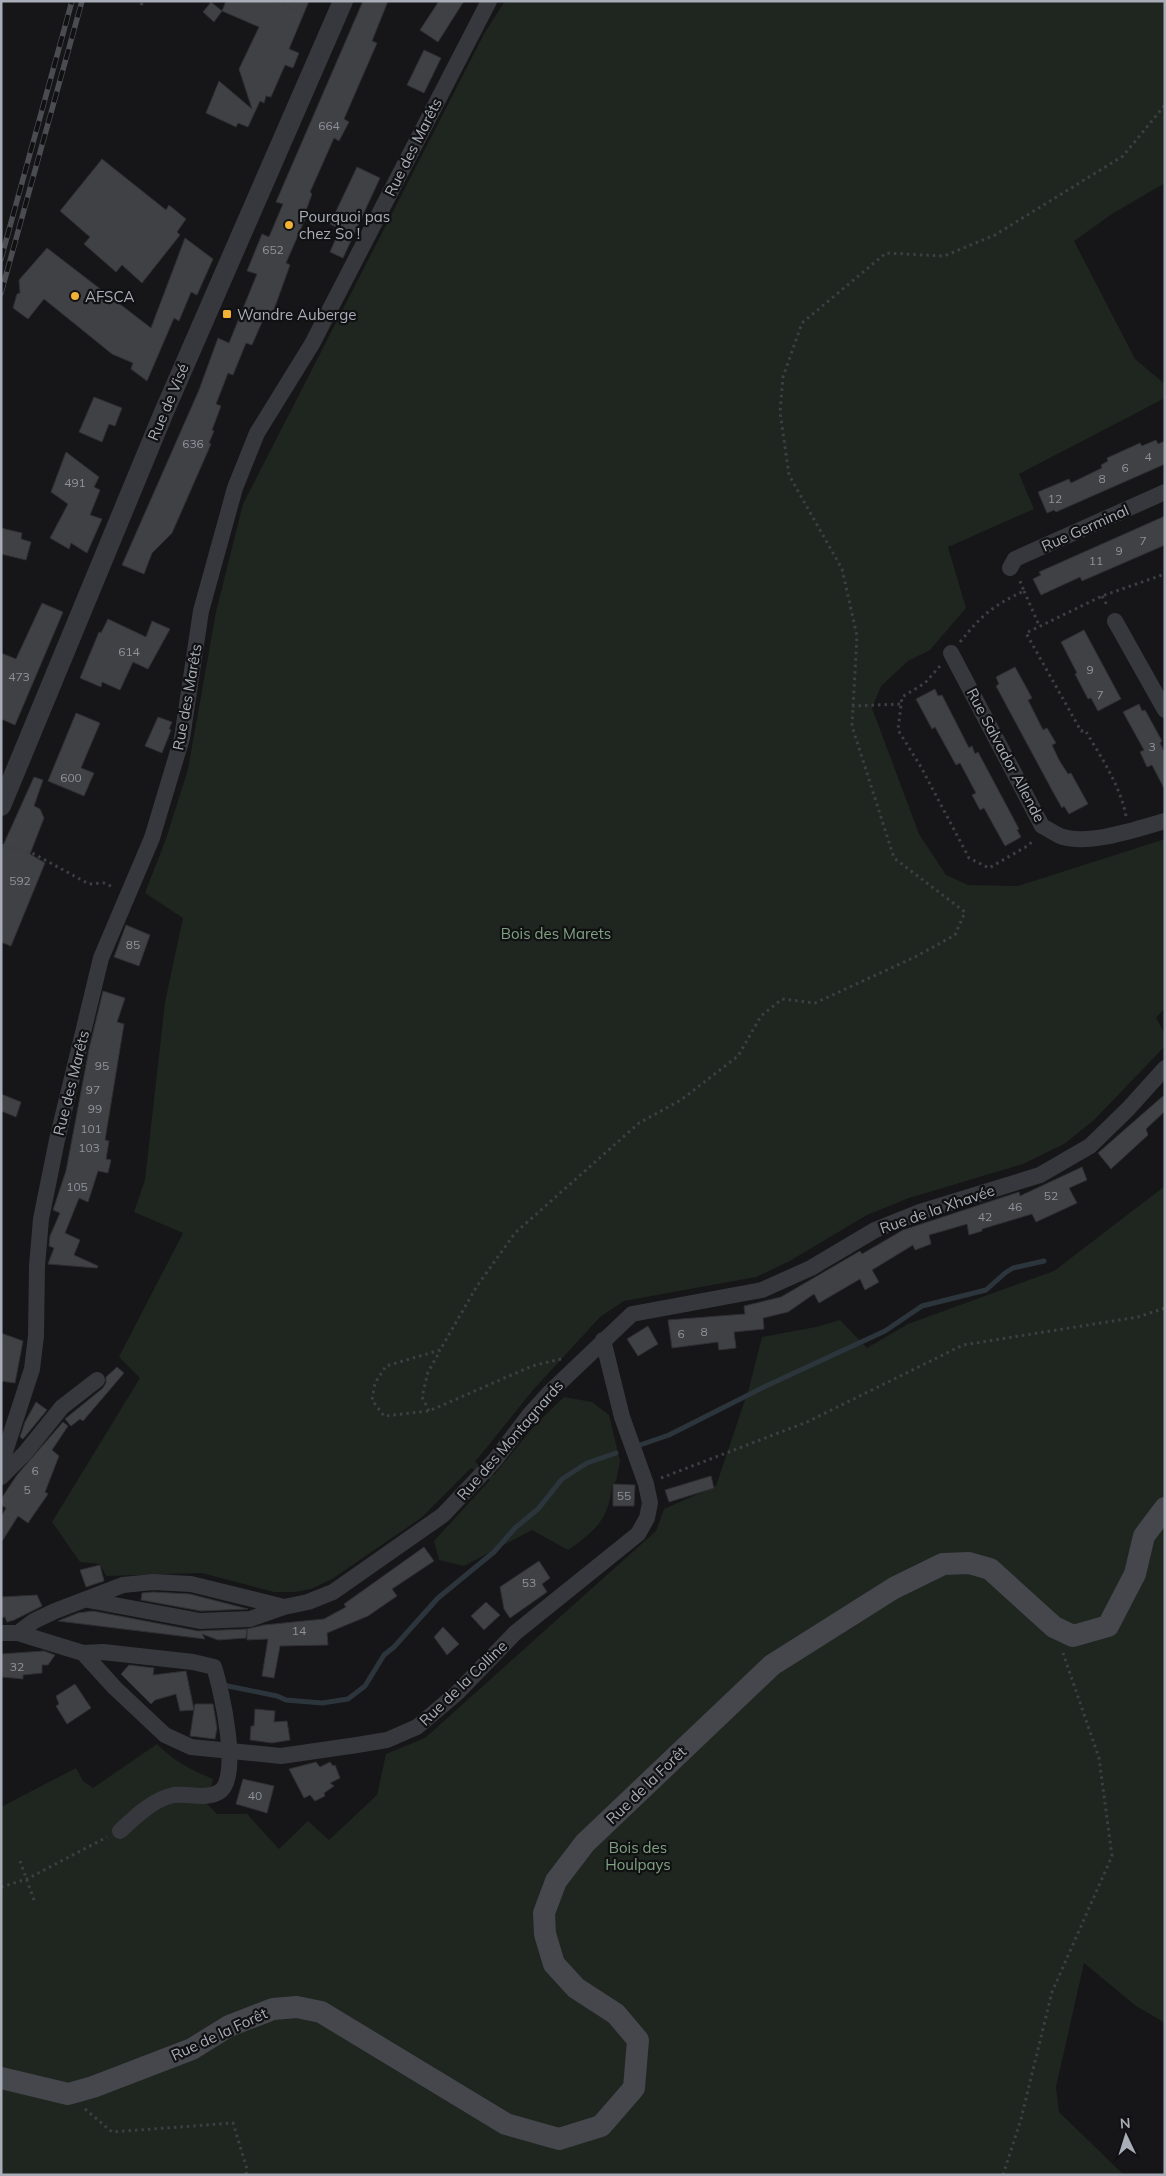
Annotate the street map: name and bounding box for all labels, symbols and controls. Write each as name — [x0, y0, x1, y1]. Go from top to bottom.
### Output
street label: Rue des Marêts — [380, 95, 446, 199]
house number: 664 — [318, 118, 340, 133]
place label: Pourquoi pas chez So ! — [299, 207, 390, 243]
marker: Pourquoi pas chez So ! — [283, 219, 295, 231]
house number: 652 — [262, 242, 284, 257]
place label: AFSCA — [85, 287, 134, 306]
marker: AFSCA — [69, 290, 81, 302]
place label: Wandre Auberge — [237, 305, 356, 324]
marker: Wandre Auberge — [221, 308, 233, 320]
street label: Rue de Visé — [143, 361, 193, 443]
house number: 636 — [182, 436, 204, 451]
house number: 4 — [1144, 449, 1152, 464]
house number: 6 — [1121, 460, 1129, 475]
house number: 8 — [1098, 471, 1106, 486]
house number: 491 — [64, 475, 86, 490]
house number: 12 — [1048, 491, 1062, 506]
street label: Rue Germinal — [1038, 500, 1132, 556]
house number: 7 — [1139, 533, 1147, 548]
house number: 9 — [1115, 543, 1123, 558]
house number: 11 — [1089, 553, 1103, 568]
street label: Rue des Marêts — [168, 642, 206, 752]
house number: 614 — [118, 644, 140, 659]
house number: 9 — [1086, 662, 1094, 677]
house number: 473 — [8, 669, 30, 684]
street label: Rue Salvador Allende — [963, 685, 1049, 825]
house number: 7 — [1096, 687, 1104, 702]
house number: 3 — [1148, 739, 1156, 754]
house number: 600 — [60, 770, 82, 785]
house number: 592 — [9, 873, 31, 888]
park label: Bois des Marets — [501, 924, 611, 943]
house number: 85 — [126, 937, 140, 952]
street label: Rue des Marêts — [49, 1028, 93, 1138]
house number: 95 — [95, 1058, 109, 1073]
house number: 97 — [86, 1082, 100, 1097]
house number: 99 — [88, 1101, 102, 1116]
house number: 101 — [80, 1121, 102, 1136]
house number: 103 — [78, 1140, 100, 1155]
house number: 105 — [66, 1179, 88, 1194]
street label: Rue de la Xhavée — [877, 1180, 997, 1238]
house number: 52 — [1044, 1188, 1058, 1203]
house number: 46 — [1008, 1199, 1022, 1214]
house number: 42 — [978, 1209, 992, 1224]
house number: 8 — [700, 1324, 708, 1339]
house number: 6 — [677, 1326, 685, 1341]
street label: Rue des Montagnards — [453, 1376, 567, 1504]
house number: 6 — [31, 1463, 39, 1478]
house number: 5 — [23, 1482, 31, 1497]
house number: 55 — [617, 1488, 631, 1503]
house number: 53 — [522, 1575, 536, 1590]
house number: 14 — [292, 1623, 306, 1638]
street label: Rue de la Colline — [415, 1636, 511, 1730]
house number: 32 — [10, 1659, 24, 1674]
street label: Rue de la Forêt — [602, 1742, 690, 1828]
house number: 40 — [248, 1788, 262, 1803]
park label: Bois des Houlpays — [605, 1838, 671, 1874]
street label: Rue de la Forêt — [168, 2003, 270, 2065]
north arrow — [1101, 2111, 1151, 2161]
text: N — [1119, 2114, 1131, 2132]

